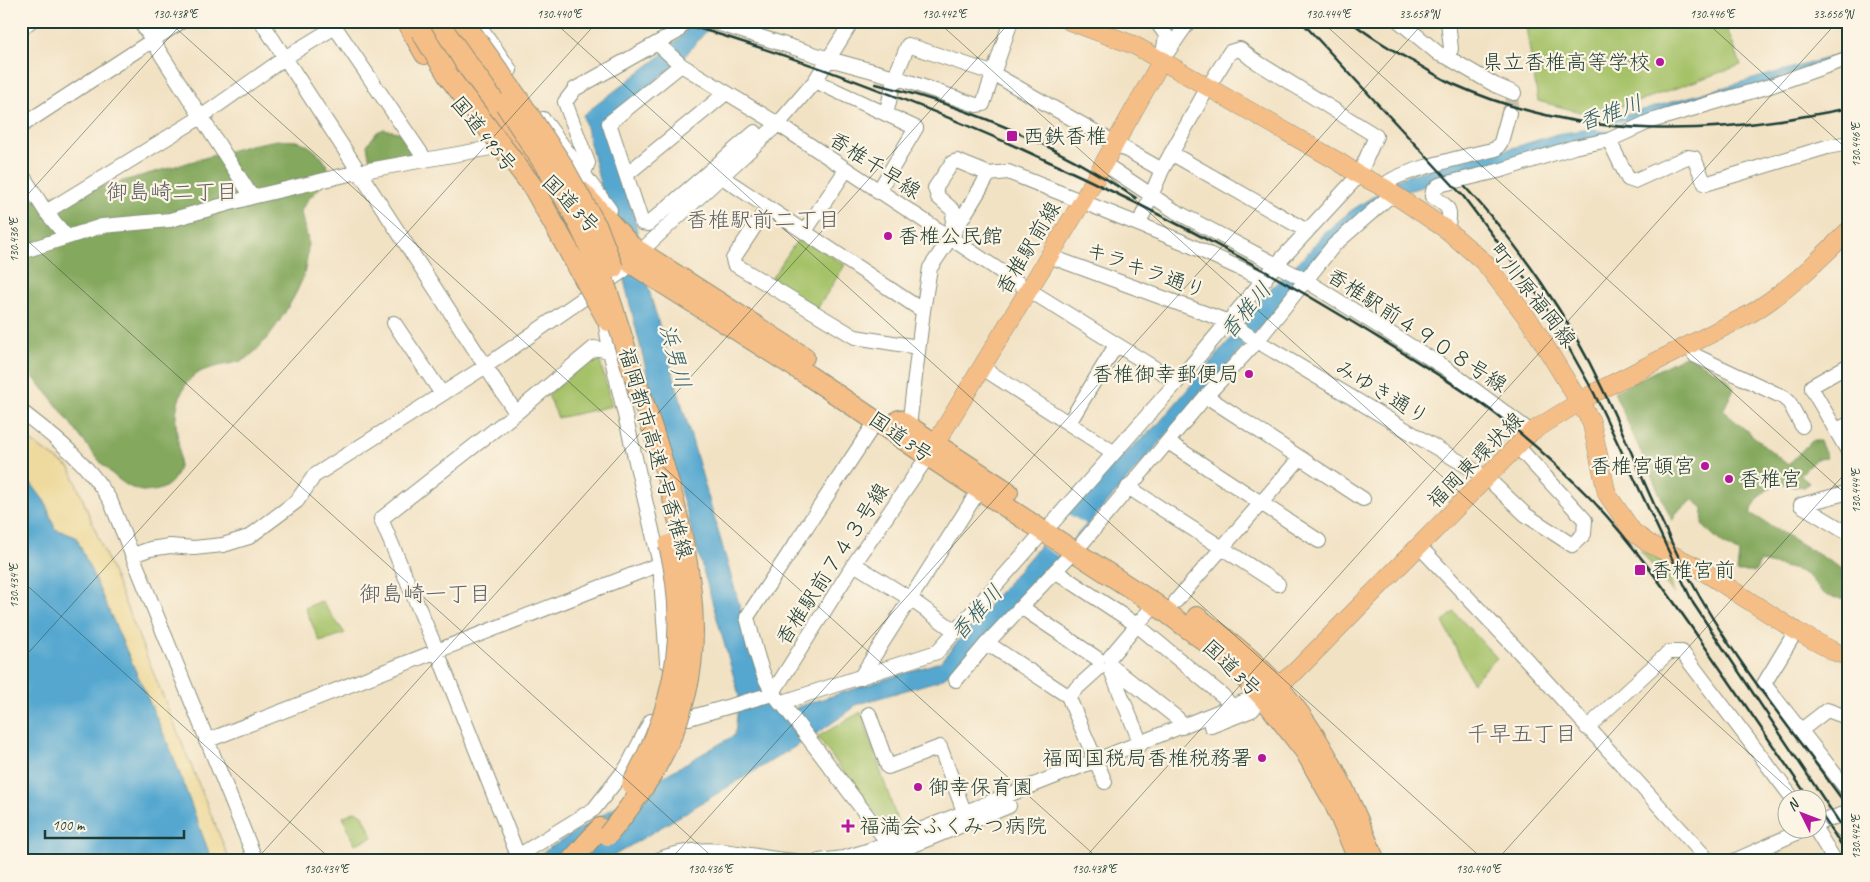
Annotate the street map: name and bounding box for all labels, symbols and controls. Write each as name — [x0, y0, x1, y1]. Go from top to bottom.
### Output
text: 130.438°E — [153, 6, 199, 22]
text: 130.440°E — [537, 6, 583, 22]
text: 130.442°E — [922, 6, 968, 22]
text: 130.444°E — [1306, 6, 1352, 22]
text: 33.658°N — [1399, 6, 1441, 22]
text: 130.446°E — [1690, 6, 1736, 22]
text: 33.656°N — [1813, 6, 1855, 22]
place label: 県立香椎高等学校 — [1482, 49, 1650, 75]
marker: 県立香椎高等学校 — [1654, 56, 1666, 68]
water label: 香椎川 — [1575, 89, 1646, 137]
street label: 国道495号 — [445, 90, 523, 178]
text: 130.446°E — [1848, 121, 1864, 167]
place label: 西鉄香椎 — [1023, 123, 1107, 149]
street label: 香椎千早線 — [824, 126, 926, 204]
marker: 西鉄香椎 — [1005, 129, 1019, 143]
street label: 国道3号 — [536, 169, 606, 239]
district label: 御島崎二丁目 — [106, 178, 238, 206]
street label: 香椎駅前線 — [990, 196, 1066, 300]
district label: 香椎駅前二丁目 — [686, 206, 840, 234]
text: 130.436°E — [6, 216, 22, 262]
place label: 香椎公民館 — [898, 223, 1003, 249]
marker: 香椎公民館 — [882, 230, 894, 242]
street label: キラキラ通り — [1082, 236, 1210, 304]
street label: 町川原福岡線 — [1484, 237, 1582, 353]
street label: 香椎駅前４９０８号線 — [1322, 262, 1512, 398]
water label: 香椎川 — [1214, 276, 1278, 345]
water label: 浜男川 — [653, 321, 697, 392]
street label: 福岡都市高速1号香椎線 — [613, 344, 699, 562]
street label: みゆき通り — [1330, 354, 1434, 430]
place label: 香椎御幸郵便局 — [1092, 361, 1239, 387]
marker: 香椎御幸郵便局 — [1243, 368, 1255, 380]
street label: 国道3号 — [864, 406, 938, 468]
street label: 福岡東環状線 — [1421, 406, 1529, 514]
place label: 香椎宮頓宮 — [1590, 453, 1695, 479]
marker: 香椎宮頓宮 — [1699, 460, 1711, 472]
place label: 香椎宮 — [1739, 466, 1802, 492]
text: 130.444°E — [1848, 467, 1864, 513]
marker: 香椎宮 — [1723, 473, 1735, 485]
street label: 香椎駅前７４３号線 — [770, 478, 894, 650]
place label: 香椎宮前 — [1651, 557, 1735, 583]
text: 130.434°E — [6, 562, 22, 608]
marker: 香椎宮前 — [1633, 563, 1647, 577]
water label: 香椎川 — [944, 579, 1009, 647]
district label: 御島崎一丁目 — [359, 580, 491, 608]
street label: 国道3号 — [1197, 633, 1267, 703]
district label: 千早五丁目 — [1467, 720, 1577, 748]
place label: 福岡国税局香椎税務署 — [1042, 745, 1252, 771]
marker: 福岡国税局香椎税務署 — [1256, 752, 1268, 764]
place label: 御幸保育園 — [928, 774, 1033, 800]
marker: 御幸保育園 — [912, 781, 924, 793]
north arrow — [1778, 790, 1828, 840]
text: N — [1783, 795, 1803, 815]
scale bar — [45, 807, 184, 839]
place label: 福満会ふくみつ病院 — [859, 813, 1047, 839]
text: 130.442°E — [1848, 813, 1864, 859]
text: 100 m — [52, 816, 86, 835]
marker: 福満会ふくみつ病院 — [841, 819, 855, 833]
text: 130.434°E — [304, 861, 350, 877]
text: 130.436°E — [688, 861, 734, 877]
text: 130.438°E — [1072, 861, 1118, 877]
text: 130.440°E — [1456, 861, 1502, 877]

